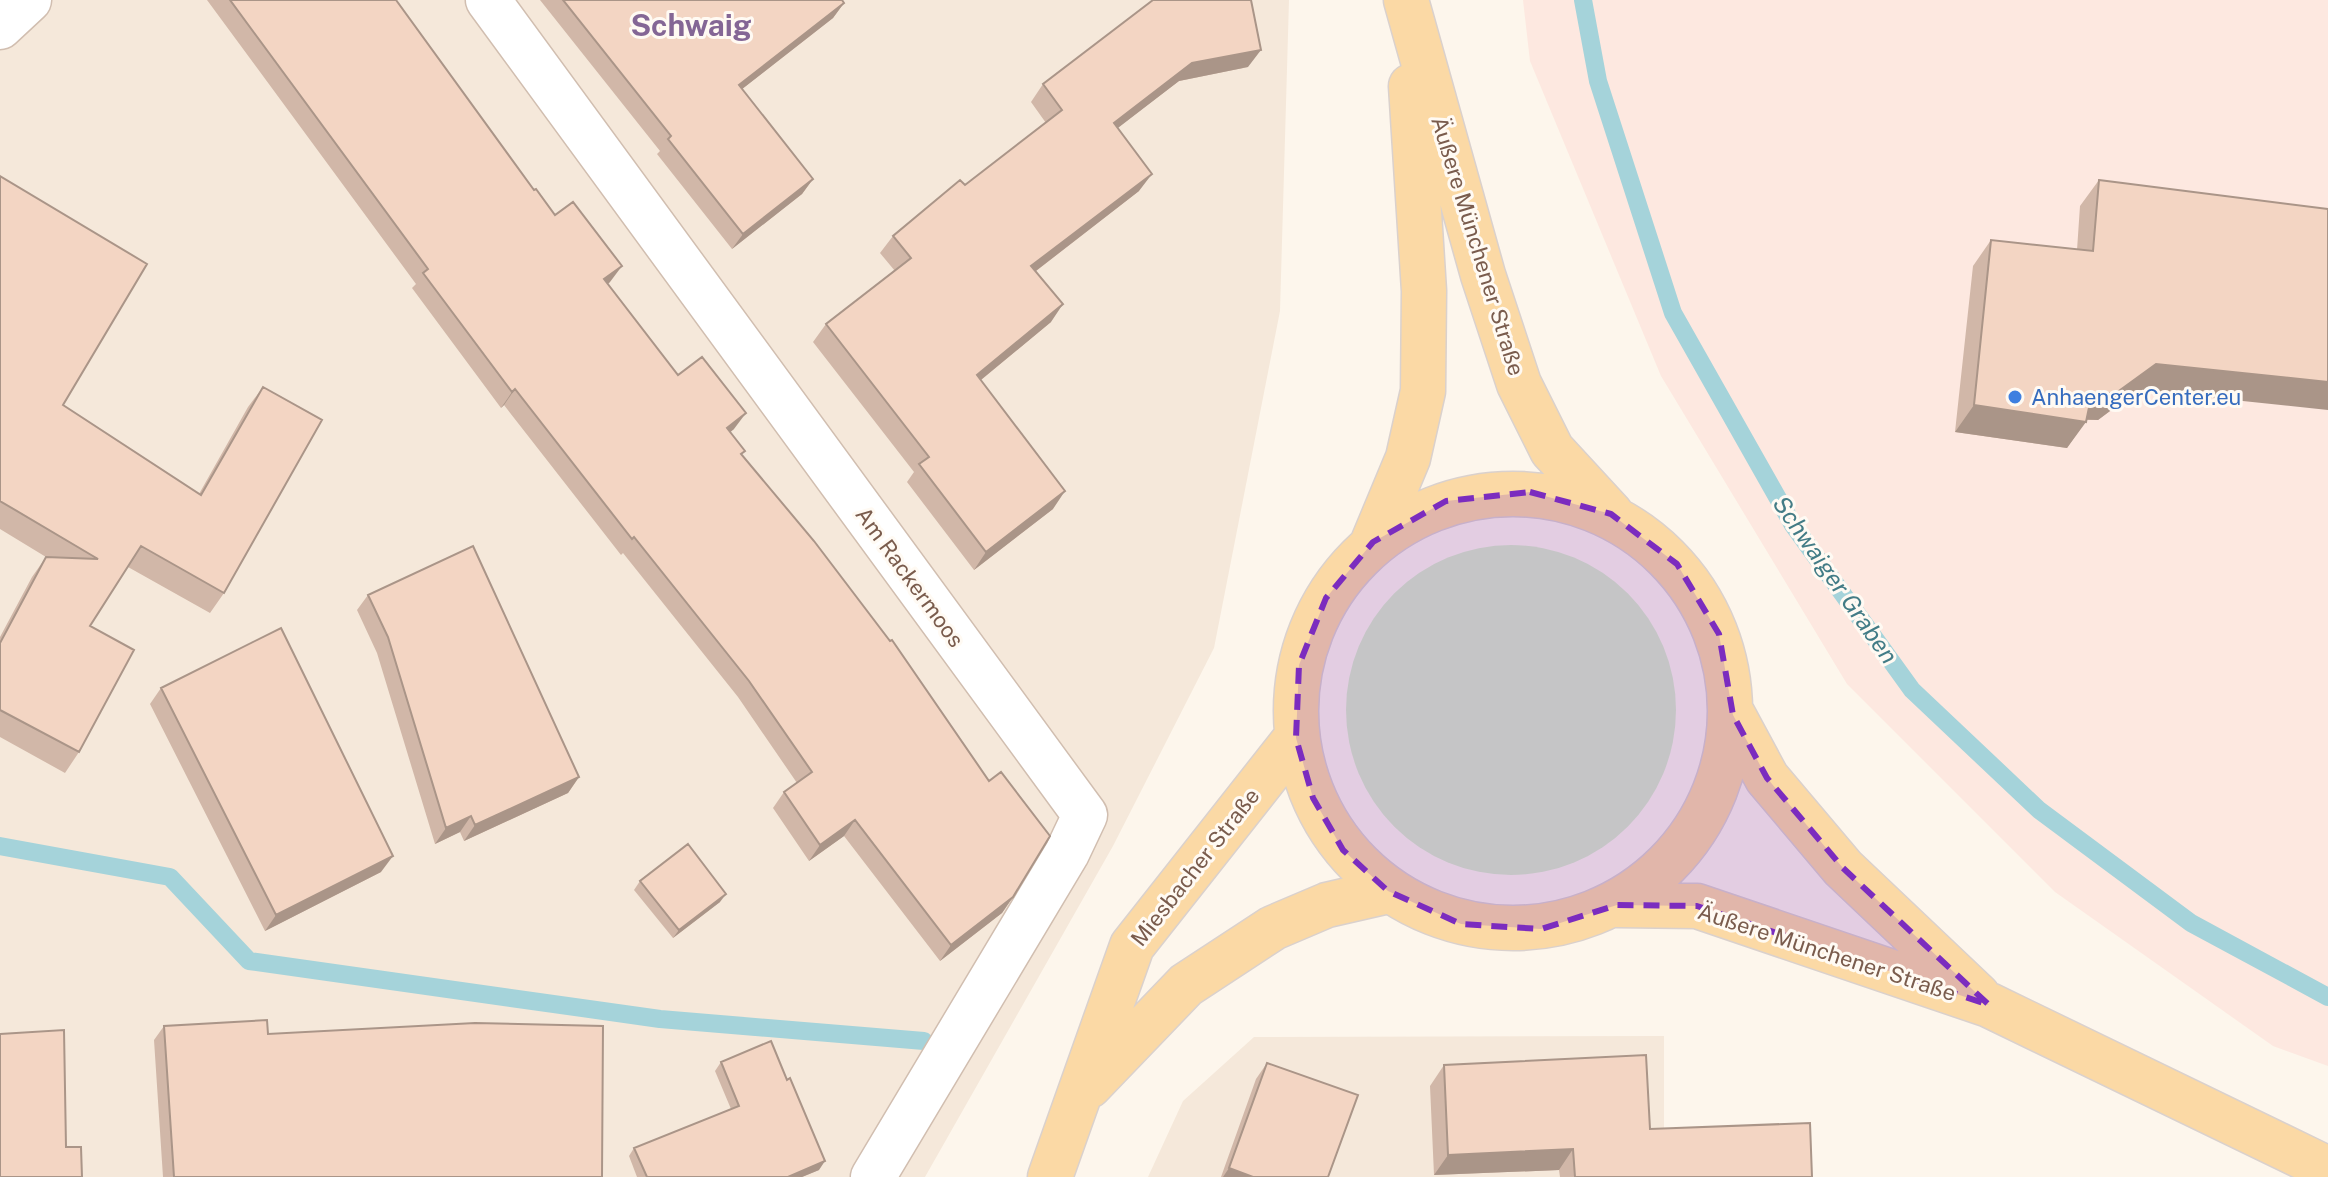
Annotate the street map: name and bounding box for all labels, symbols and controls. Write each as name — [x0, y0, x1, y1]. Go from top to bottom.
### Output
district label: Schwaig — [631, 7, 752, 43]
street label: Äußere Münchener Straße — [1426, 113, 1531, 379]
place label: AnhaengerCenter.eu — [2031, 384, 2241, 410]
marker: AnhaengerCenter.eu — [2006, 388, 2024, 406]
water label: Schwaiger Graben — [1768, 490, 1904, 669]
street label: Am Rackermoos — [851, 502, 969, 652]
street label: Miesbacher Straße — [1125, 783, 1265, 951]
street label: Äußere Münchener Straße — [1695, 897, 1960, 1006]

